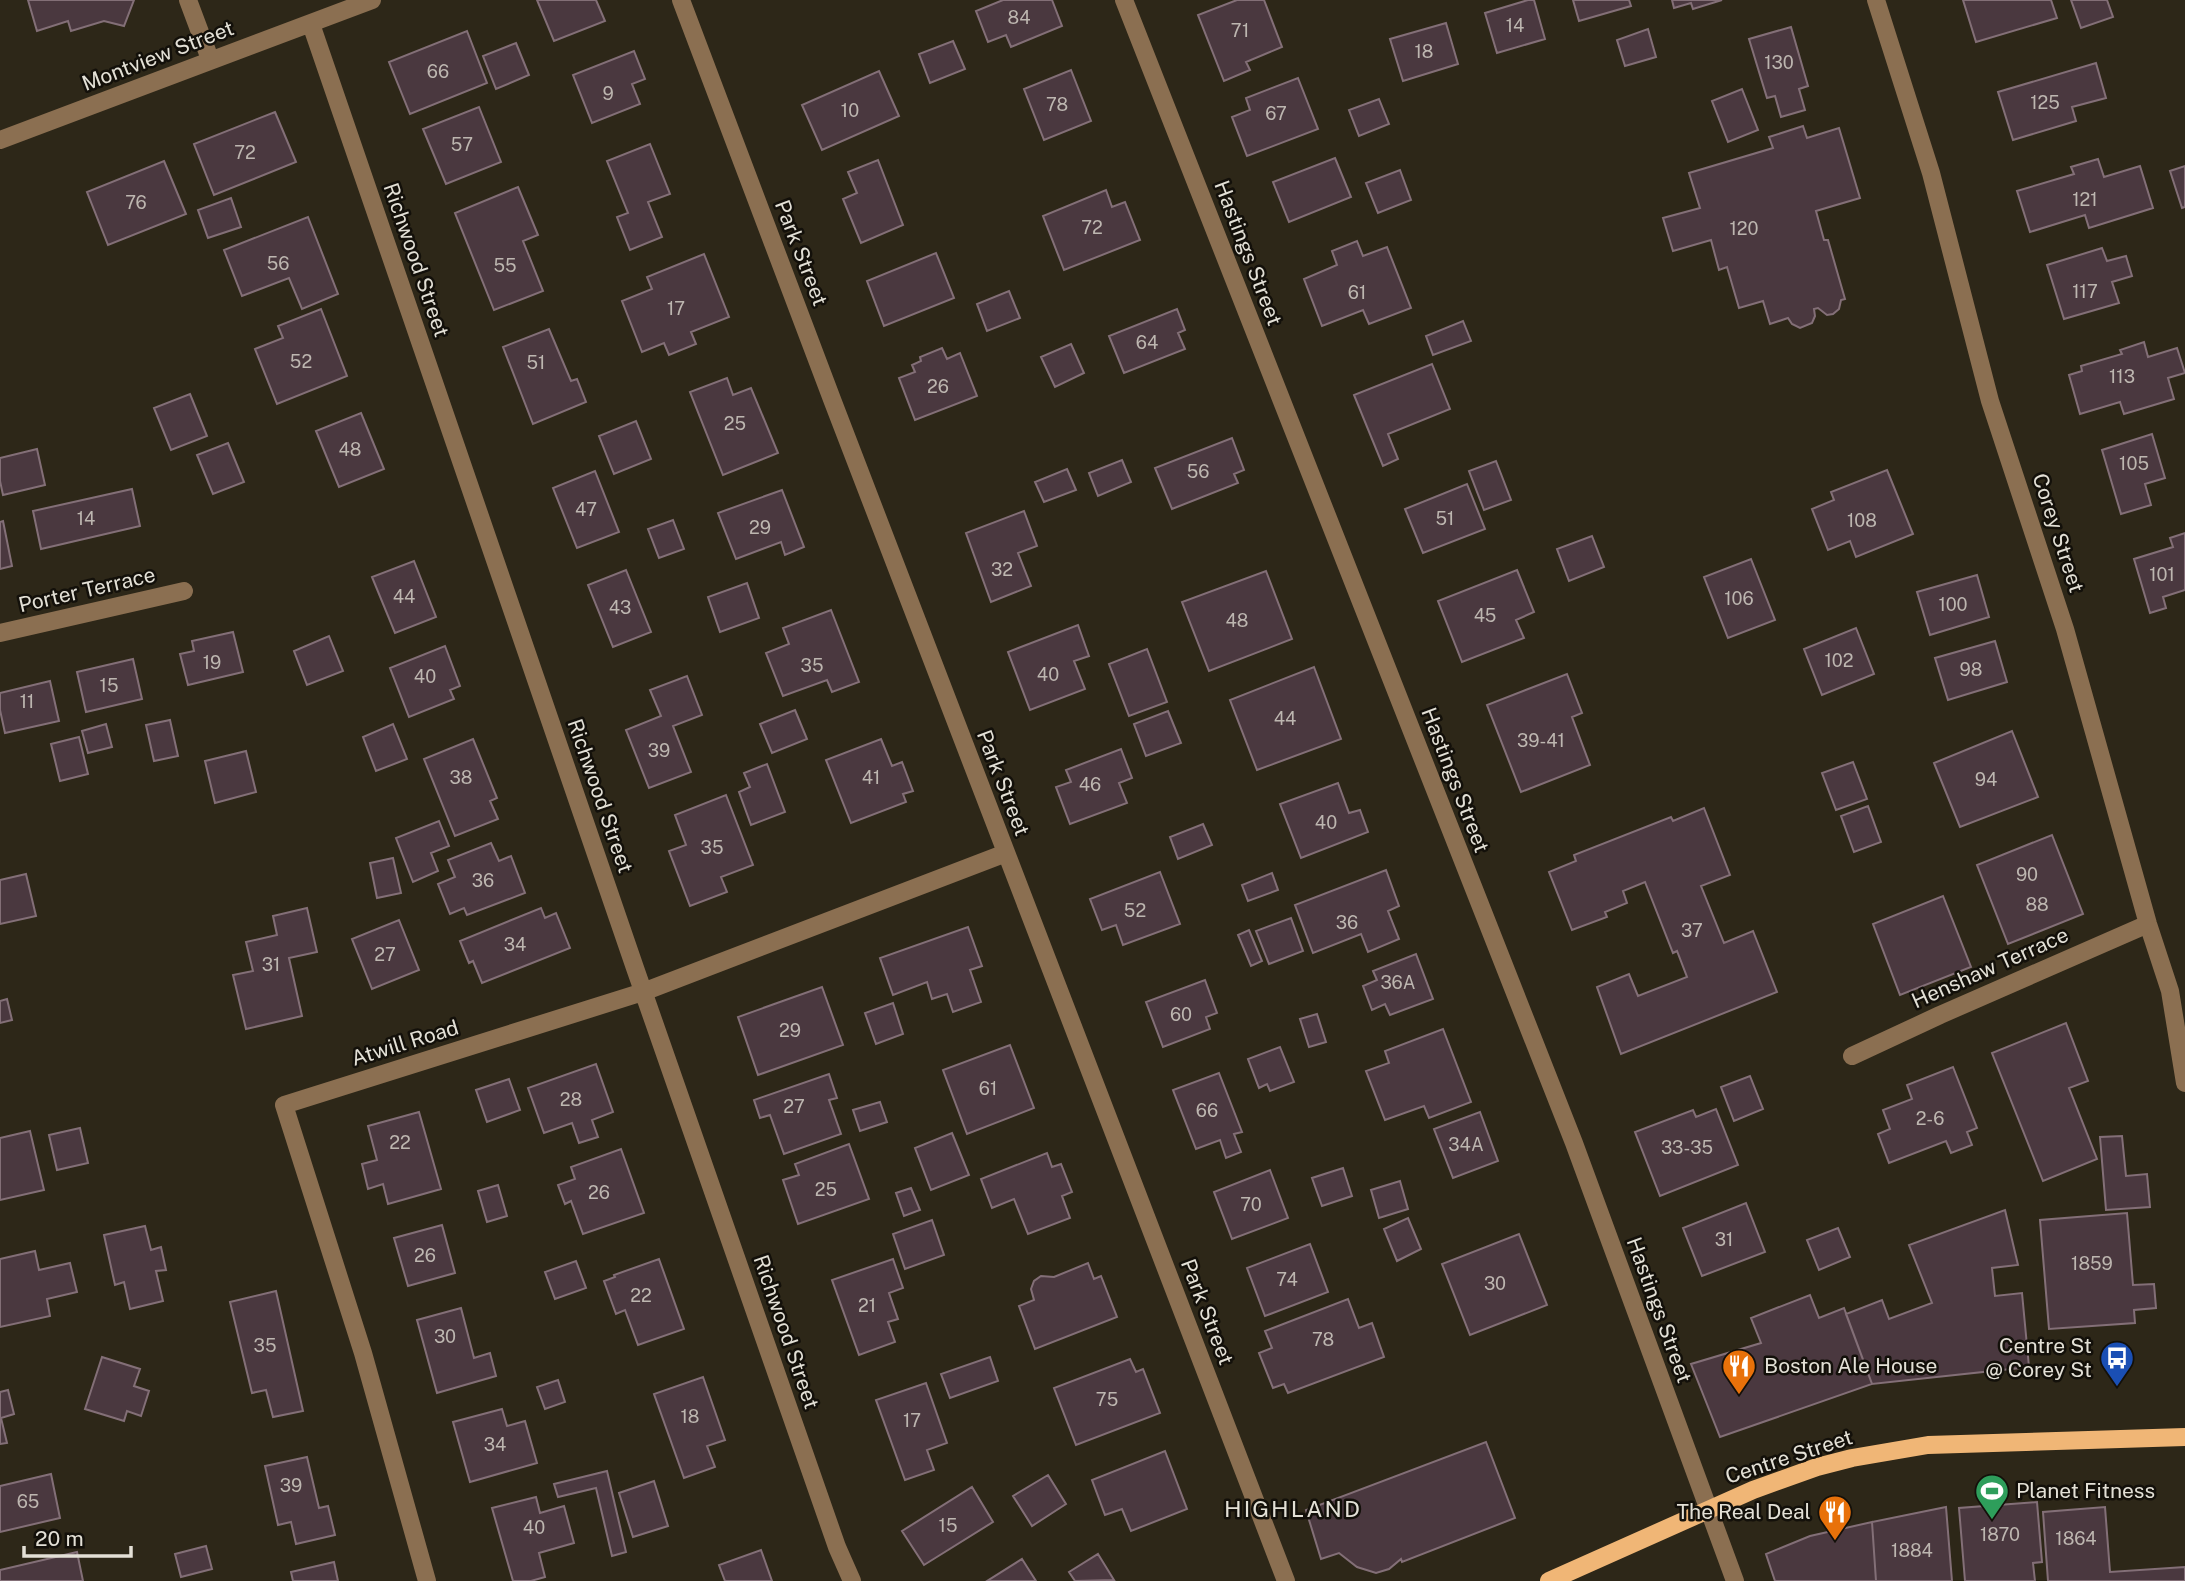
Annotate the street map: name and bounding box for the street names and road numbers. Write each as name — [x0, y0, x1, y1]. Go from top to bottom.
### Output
street label: Montview Street — [78, 15, 237, 96]
street label: Hastings Street — [1209, 177, 1288, 329]
street label: Richwood Street — [378, 180, 455, 340]
street label: Park Street — [770, 196, 833, 309]
street label: Corey Street — [2027, 470, 2089, 596]
street label: Porter Terrace — [16, 562, 158, 617]
street label: Hastings Street — [1416, 704, 1495, 856]
street label: Richwood Street — [562, 716, 639, 876]
street label: Park Street — [972, 726, 1035, 839]
street label: Henshaw Terrace — [1908, 922, 2072, 1013]
street label: Atwill Road — [348, 1014, 462, 1071]
street label: Hastings Street — [1622, 1234, 1697, 1386]
street label: Richwood Street — [748, 1252, 825, 1412]
street label: Park Street — [1176, 1255, 1239, 1368]
street label: Centre Street — [1722, 1424, 1856, 1489]

